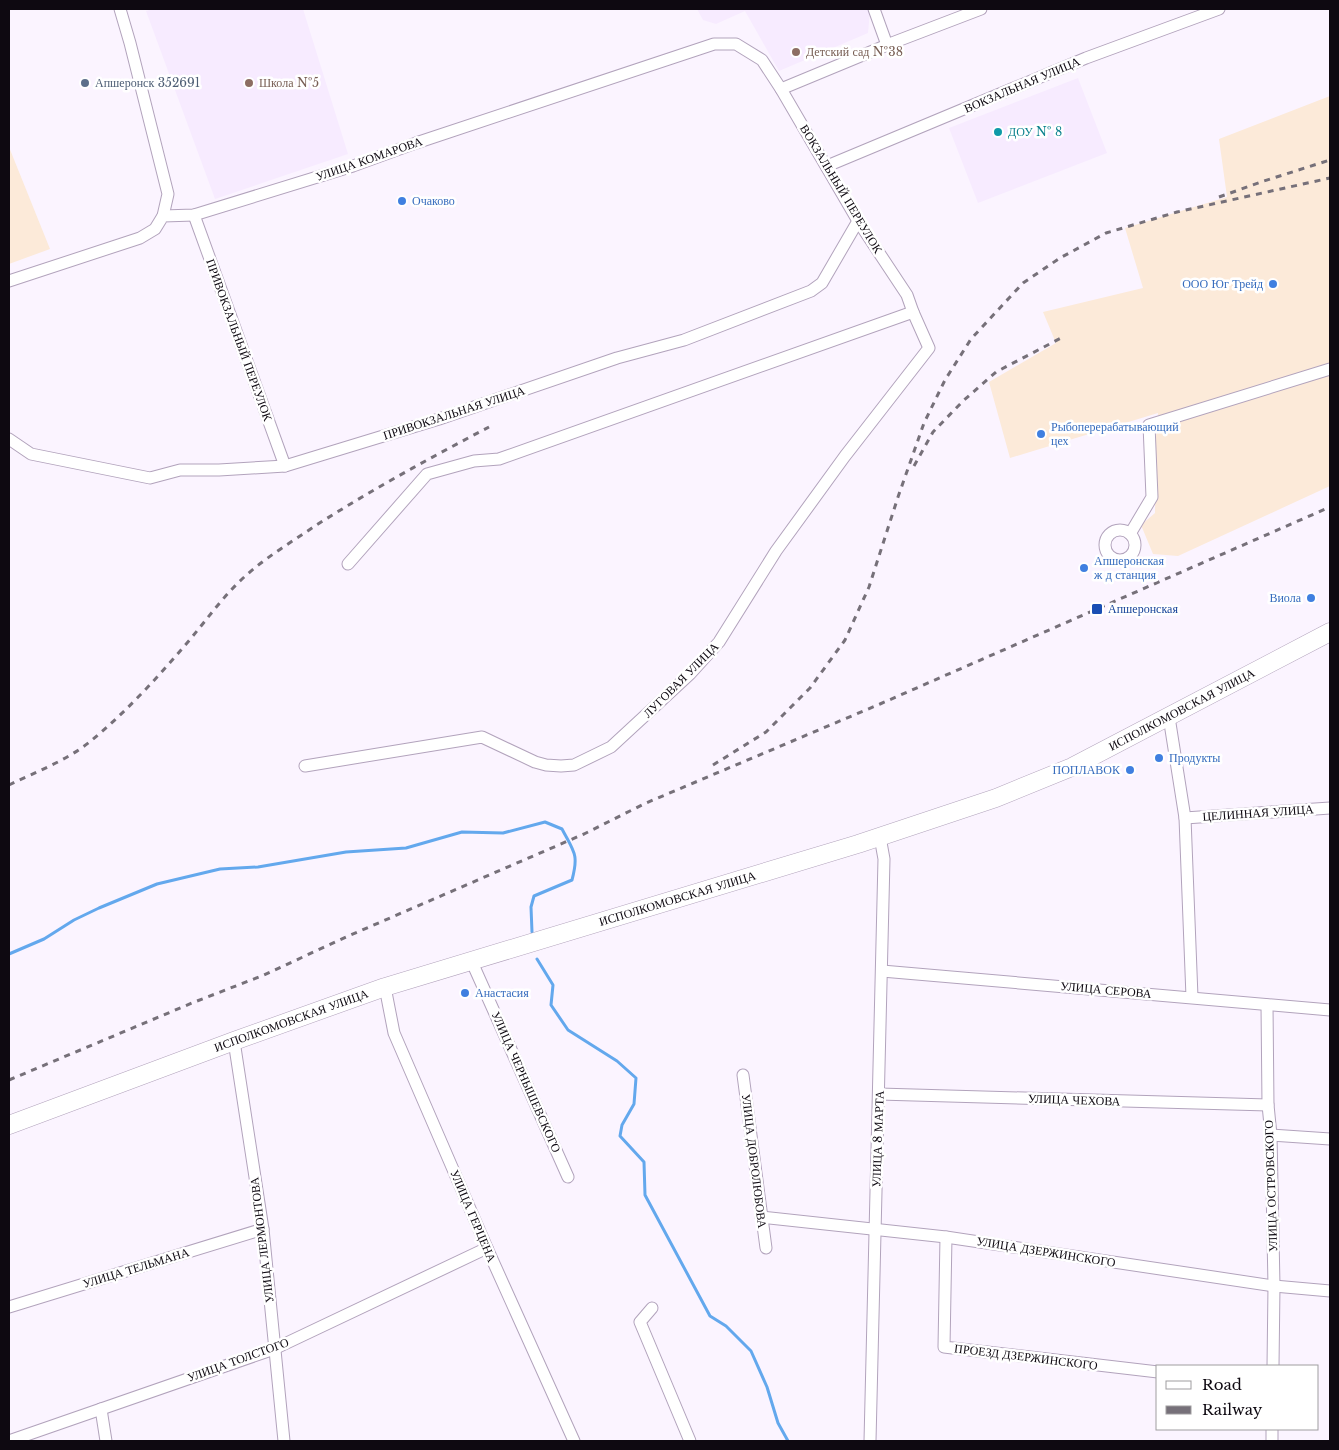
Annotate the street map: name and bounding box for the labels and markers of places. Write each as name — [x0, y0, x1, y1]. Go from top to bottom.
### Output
place label: Детский сад №38 — [806, 44, 903, 59]
marker: Детский сад №38 — [790, 46, 802, 58]
place label: Апшеронск 352691 — [95, 75, 200, 90]
place label: Школа №5 — [259, 75, 319, 90]
marker: Апшеронск 352691 — [79, 77, 91, 89]
marker: Школа №5 — [243, 77, 255, 89]
place label: ДОУ № 8 — [1008, 124, 1062, 139]
marker: ДОУ № 8 — [992, 126, 1004, 138]
place label: Очаково — [412, 193, 455, 208]
marker: Очаково — [396, 195, 408, 207]
place label: ООО Юг Трейд — [1182, 276, 1263, 291]
marker: ООО Юг Трейд — [1267, 278, 1279, 290]
place label: Рыбоперерабатывающий цех — [1051, 419, 1179, 448]
marker: Рыбоперерабатывающий цех — [1035, 428, 1047, 440]
place label: Апшеронская ж д станция — [1093, 553, 1164, 582]
marker: Апшеронская ж д станция — [1078, 562, 1090, 574]
place label: Виола — [1269, 590, 1302, 605]
marker: Виола — [1305, 592, 1317, 604]
place label: Апшеронская — [1108, 601, 1178, 616]
marker: Апшеронская — [1090, 602, 1104, 616]
place label: Продукты — [1169, 750, 1220, 765]
marker: Продукты — [1153, 752, 1165, 764]
place label: ПОПЛАВОК — [1053, 762, 1121, 777]
marker: ПОПЛАВОК — [1124, 764, 1136, 776]
place label: Анастасия — [475, 985, 529, 1000]
marker: Анастасия — [459, 987, 471, 999]

